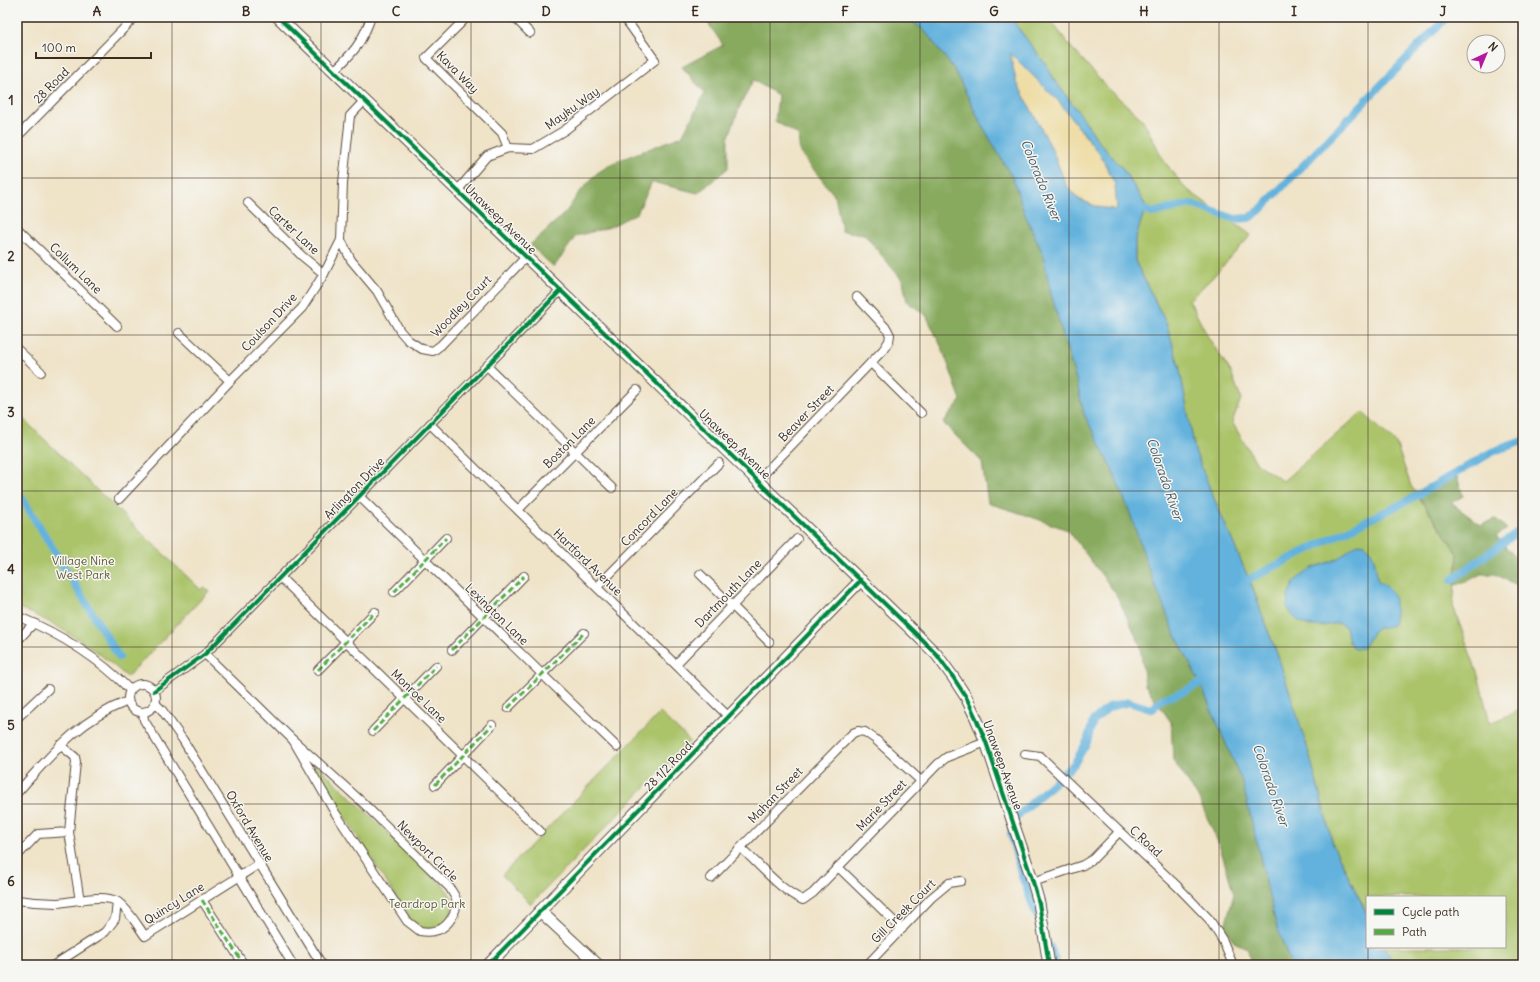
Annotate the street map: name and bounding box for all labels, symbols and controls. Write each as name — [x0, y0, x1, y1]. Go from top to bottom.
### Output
text: A — [93, 3, 102, 20]
text: B — [242, 3, 251, 20]
text: C — [392, 3, 401, 20]
text: D — [541, 3, 551, 20]
text: E — [691, 3, 699, 20]
text: F — [841, 3, 849, 20]
text: G — [989, 3, 999, 20]
text: H — [1139, 3, 1149, 20]
text: I — [1291, 3, 1297, 20]
text: J — [1440, 3, 1447, 20]
scale bar — [36, 34, 151, 60]
north arrow — [1466, 34, 1506, 74]
text: N — [1485, 39, 1501, 54]
text: 100 m — [42, 40, 76, 55]
street label: Kava Way — [434, 48, 482, 96]
street label: 28 Road — [30, 64, 72, 106]
street label: Mayku Way — [542, 83, 602, 133]
text: 1 — [8, 92, 14, 109]
water label: Colorado River — [1017, 137, 1066, 225]
street label: Unaweep Avenue — [462, 181, 540, 257]
street label: Carter Lane — [265, 203, 323, 257]
street label: Collum Lane — [47, 239, 105, 297]
text: 2 — [7, 248, 15, 265]
street label: Woodley Court — [428, 272, 494, 340]
street label: Coulson Drive — [238, 290, 300, 354]
street label: Beaver Street — [775, 381, 837, 445]
text: 3 — [7, 404, 15, 421]
street label: Unaweep Avenue — [696, 406, 774, 482]
street label: Boston Lane — [540, 413, 598, 471]
water label: Colorado River — [1143, 435, 1188, 524]
street label: Arlington Drive — [321, 454, 387, 522]
street label: Concord Lane — [617, 485, 681, 549]
street label: Hartford Avenue — [550, 525, 626, 599]
park label: Village Nine West Park — [52, 553, 114, 582]
street label: Dartmouth Lane — [692, 556, 764, 630]
text: 4 — [7, 561, 15, 578]
street label: Lexington Lane — [462, 580, 532, 648]
street label: Monroe Lane — [388, 666, 450, 726]
text: 5 — [7, 717, 15, 734]
street label: Unaweep Avenue — [980, 718, 1026, 812]
street label: 28 1/2 Road — [641, 738, 695, 794]
water label: Colorado River — [1249, 741, 1294, 830]
street label: Mahan Street — [745, 764, 805, 826]
street label: Marie Street — [853, 776, 909, 834]
street label: Oxford Avenue — [223, 788, 277, 864]
street label: Newport Circle — [394, 817, 462, 885]
street label: C Road — [1127, 822, 1165, 860]
text: 6 — [7, 873, 15, 890]
street label: Gill Creek Court — [868, 876, 938, 946]
street label: Quincy Lane — [141, 879, 207, 927]
park label: Teardrop Park — [389, 896, 465, 911]
legend — [1366, 896, 1506, 948]
text: Cycle path — [1402, 904, 1459, 919]
text: Path — [1402, 924, 1427, 939]

